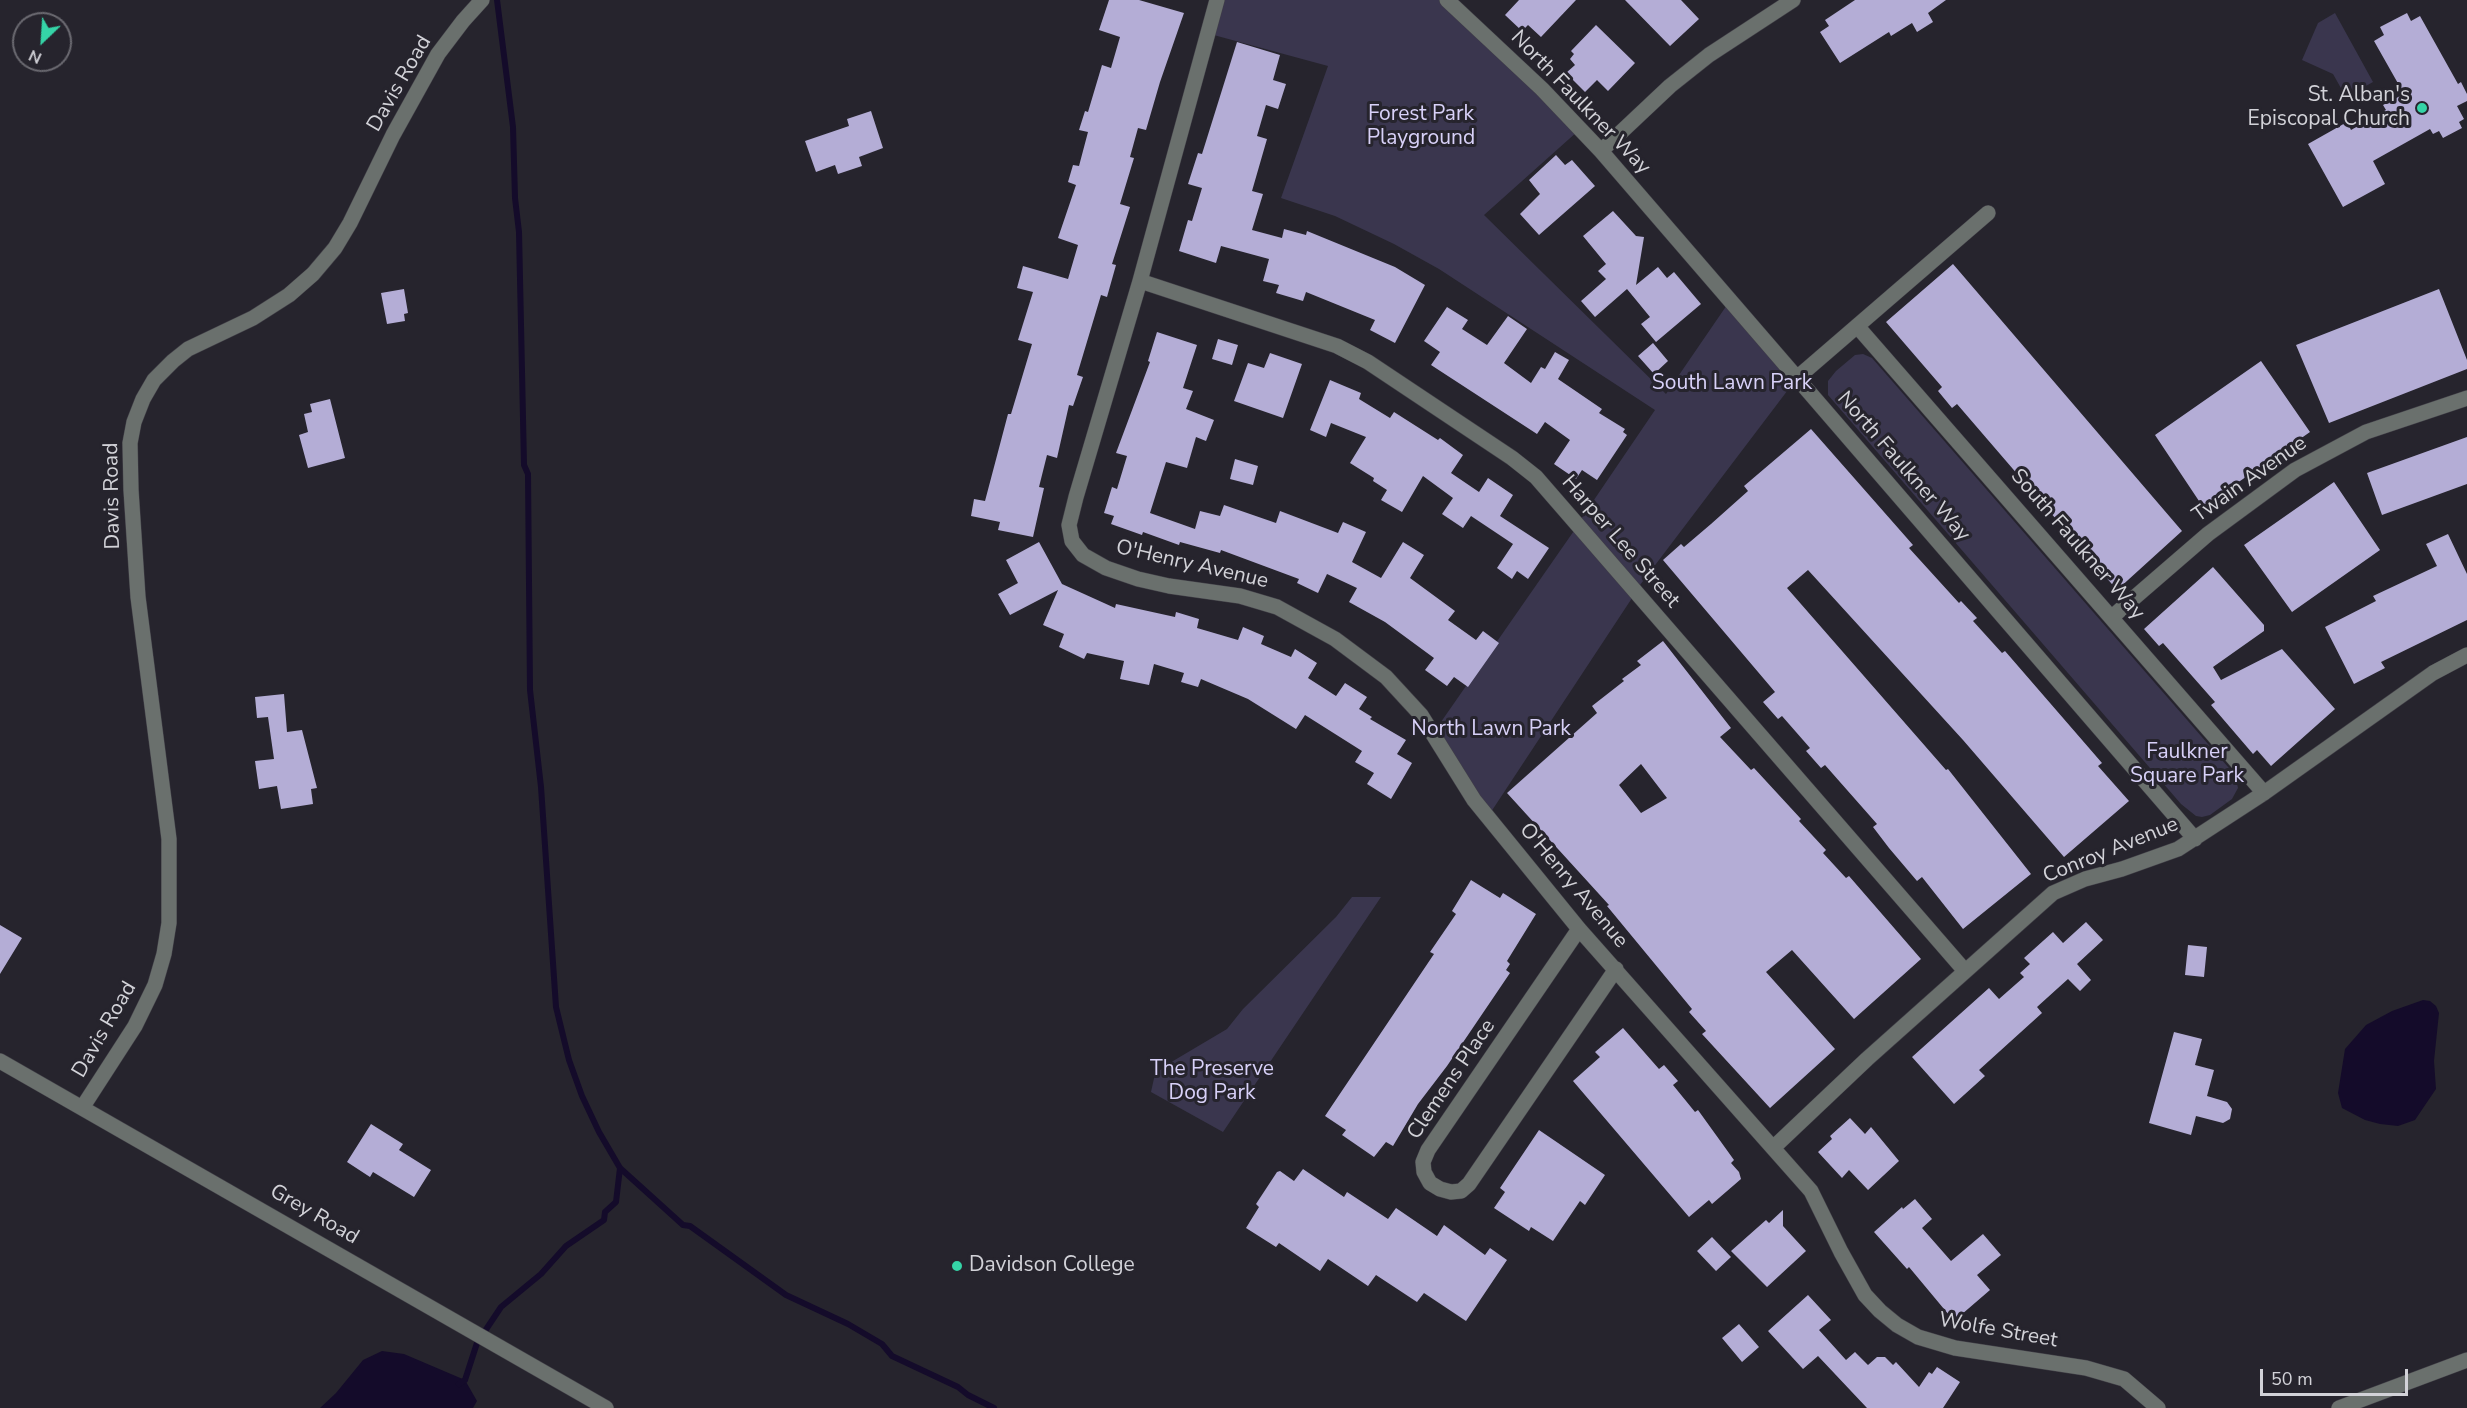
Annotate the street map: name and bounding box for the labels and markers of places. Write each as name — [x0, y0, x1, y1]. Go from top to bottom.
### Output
place label: St. Alban's Episcopal Church — [2247, 83, 2410, 133]
marker: St. Alban's Episcopal Church — [2415, 101, 2429, 115]
place label: Davidson College — [969, 1253, 1135, 1279]
marker: Davidson College — [950, 1259, 964, 1273]

